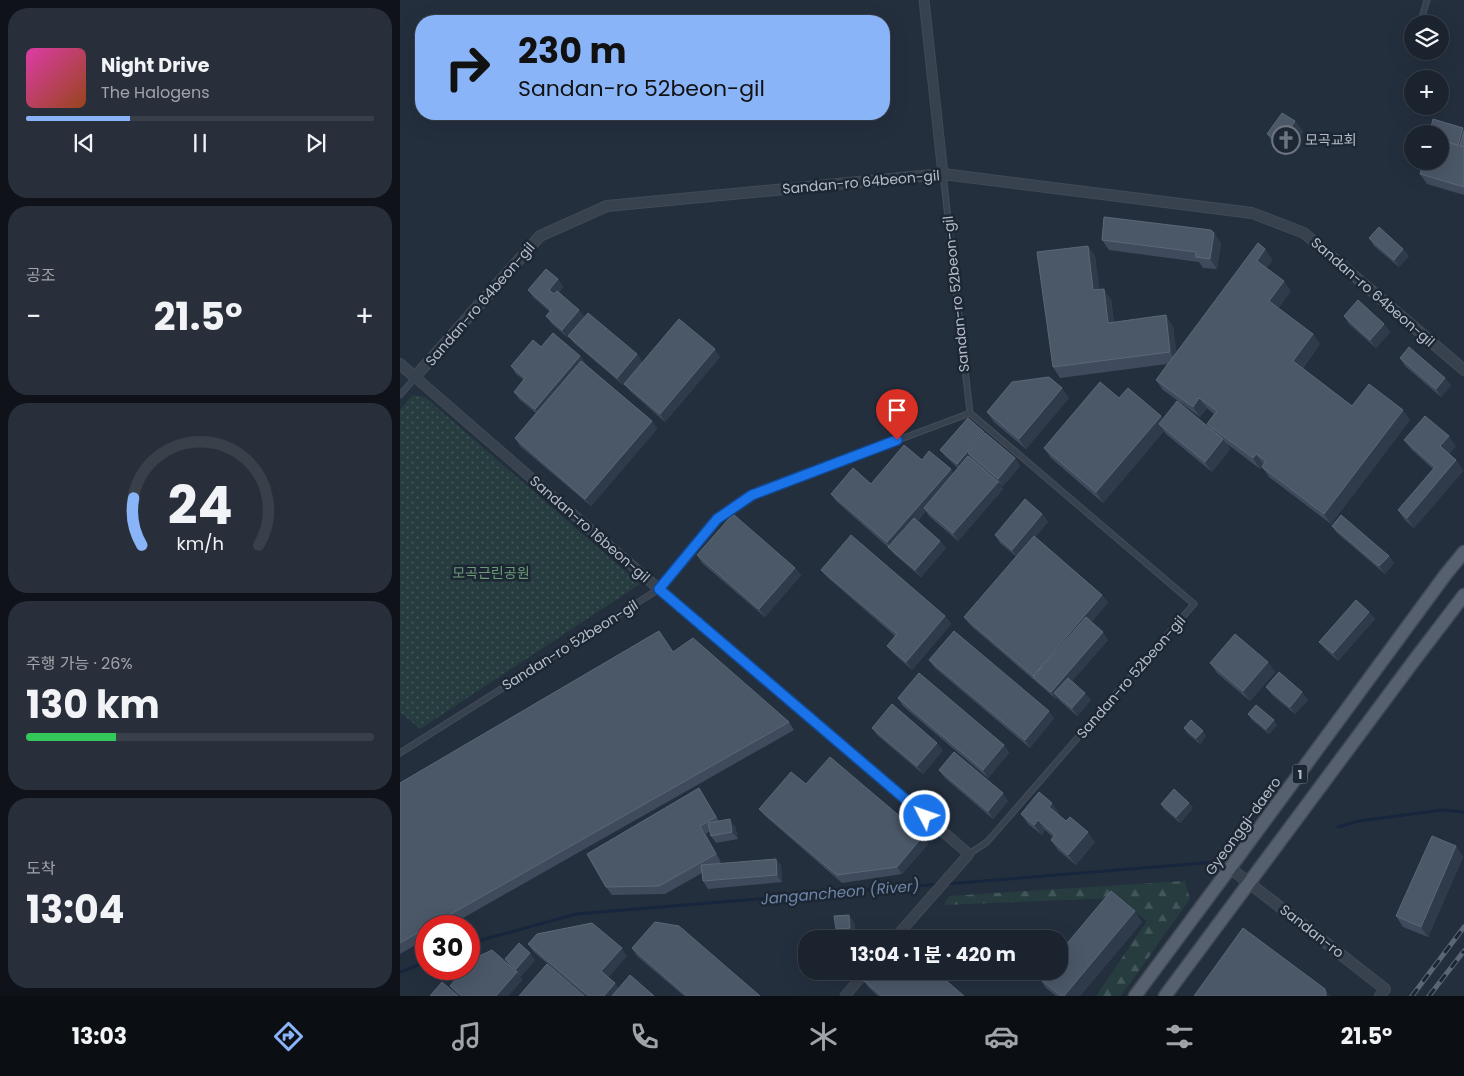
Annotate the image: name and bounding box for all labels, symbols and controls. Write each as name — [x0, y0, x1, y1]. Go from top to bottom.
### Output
map controls — [1404, 15, 1449, 170]
button: layers — [1404, 15, 1449, 60]
text: 230 m — [518, 26, 626, 75]
icon: right — [435, 35, 500, 100]
text: Night Drive — [101, 52, 210, 79]
button: + — [1404, 70, 1449, 115]
text: Sandan-ro 52beon-gil — [518, 73, 765, 104]
text: The Halogens — [101, 81, 209, 104]
church icon: 모곡교회 — [1271, 125, 1301, 155]
button: − — [1404, 125, 1449, 170]
icon: previous — [70, 129, 98, 157]
icon: pause — [186, 129, 214, 157]
icon: next — [302, 129, 330, 157]
place label: 모곡교회 — [1305, 130, 1357, 150]
street label: Sandan-ro 64beon-gil — [781, 165, 941, 199]
street label: Sandan-ro 52beon-gil — [938, 215, 974, 373]
street label: Sandan-ro 64beon-gil — [1307, 233, 1439, 351]
street label: Sandan-ro 64beon-gil — [421, 238, 539, 370]
text: 공조 — [26, 264, 55, 287]
text: 21.5° — [154, 290, 243, 343]
text: − — [26, 297, 41, 336]
text: + — [355, 297, 374, 336]
pin — [876, 389, 918, 440]
icon: arrive — [883, 396, 911, 424]
text: 24 — [168, 469, 232, 542]
street label: Sandan-ro 16beon-gil — [525, 471, 655, 587]
text: km/h — [176, 531, 224, 556]
park label: 모곡근린공원 — [452, 563, 530, 583]
street label: Sandan-ro 52beon-gil — [498, 595, 642, 695]
street label: Sandan-ro 52beon-gil — [1072, 611, 1190, 743]
text: 주행 가능 · 26% — [26, 652, 133, 675]
text: 130 km — [26, 678, 160, 731]
road number: 1 — [1292, 764, 1308, 784]
street label: Gyeonggi-daero — [1200, 773, 1286, 879]
position arrow — [898, 789, 950, 841]
text: 도착 — [26, 857, 55, 880]
water label: Jangancheon (River) — [760, 875, 920, 909]
text: 13:04 — [26, 883, 125, 936]
street label: Sandan-ro — [1276, 900, 1348, 962]
speed limit sign: 30 — [415, 915, 480, 980]
text: 13:04 · 1 분 · 420 m — [850, 941, 1016, 968]
icon: directions — [271, 1019, 306, 1054]
icon: music — [449, 1019, 484, 1054]
icon: phone — [627, 1019, 662, 1054]
icon: climate — [806, 1019, 841, 1054]
icon: car — [984, 1019, 1019, 1054]
icon: filters — [1162, 1019, 1197, 1054]
text: 13:03 — [72, 1021, 127, 1052]
text: 21.5° — [1341, 1021, 1392, 1052]

